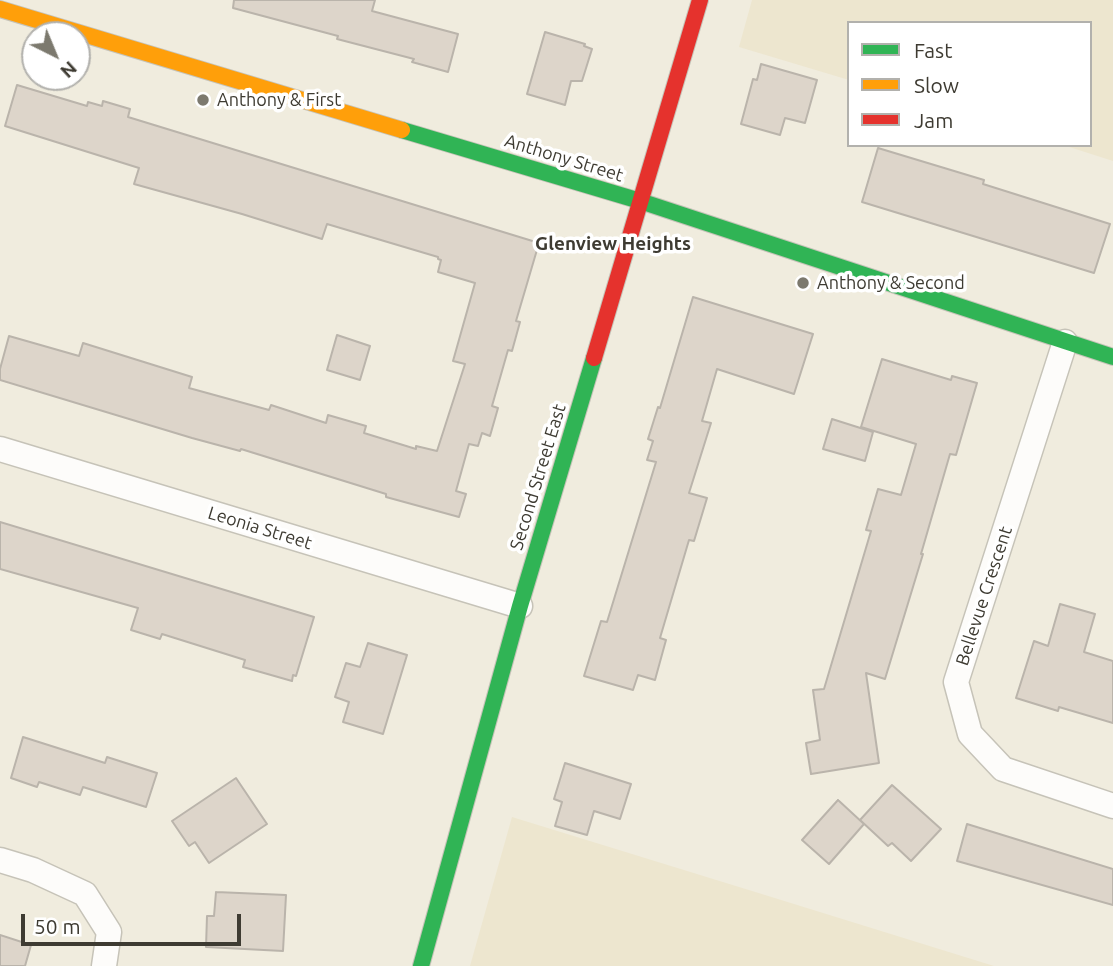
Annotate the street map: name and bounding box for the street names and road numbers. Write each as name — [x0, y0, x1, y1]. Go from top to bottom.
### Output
street label: Anthony Street — [502, 130, 626, 186]
street label: Second Street East — [505, 401, 571, 553]
street label: Leonia Street — [205, 502, 315, 554]
street label: Bellevue Crescent — [951, 524, 1017, 668]

